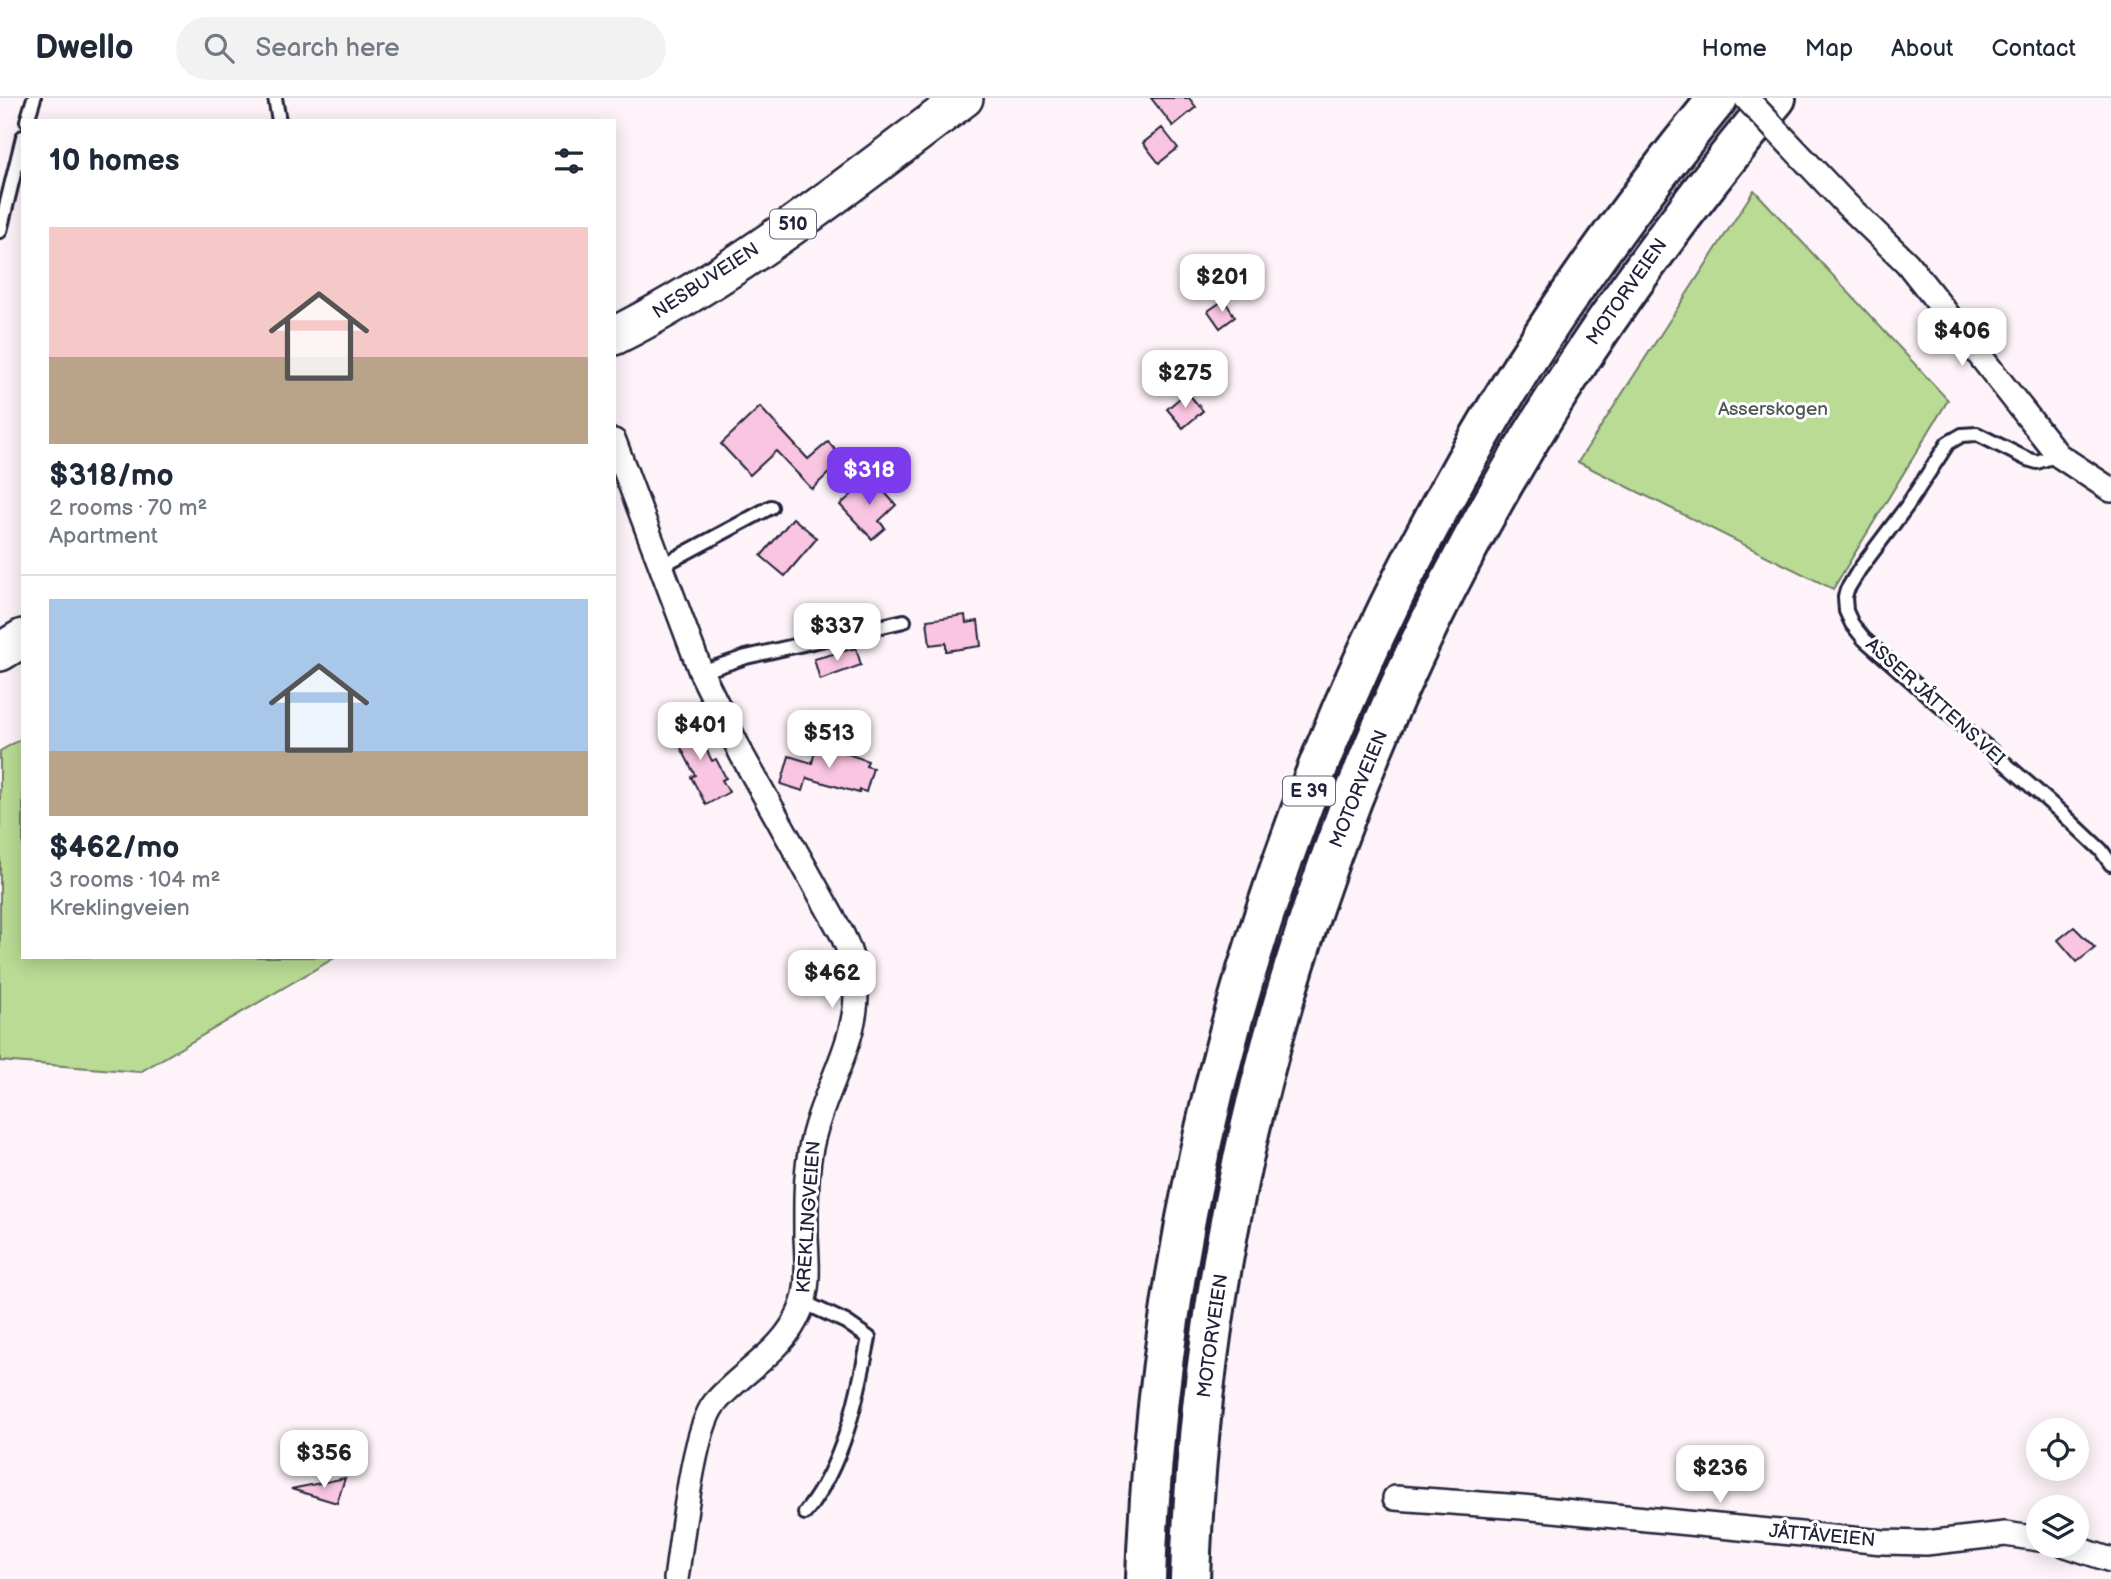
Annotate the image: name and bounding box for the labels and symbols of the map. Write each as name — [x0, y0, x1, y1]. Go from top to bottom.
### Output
road number: 510 — [770, 210, 816, 238]
street label: MOTORVEIEN — [1582, 234, 1672, 350]
street label: NESBUVEIEN — [648, 238, 764, 324]
pin: $201 — [1181, 254, 1263, 314]
pin: $406 — [1921, 308, 2003, 368]
pin: $275 — [1144, 350, 1226, 410]
park label: Asserskogen — [1718, 398, 1828, 421]
pin: $318 — [828, 448, 910, 507]
pin: $337 — [796, 603, 878, 663]
street label: ASSER JÅTTENS VEI — [1861, 633, 2009, 771]
pin: $401 — [659, 702, 741, 762]
pin: $513 — [788, 710, 870, 770]
street label: MOTORVEIEN — [1325, 727, 1393, 851]
road number: E 39 — [1283, 776, 1335, 806]
pin: $462 — [791, 950, 873, 1010]
street label: KREKLINGVEIEN — [792, 1140, 826, 1294]
street label: MOTORVEIEN — [1193, 1273, 1233, 1399]
pin: $356 — [283, 1430, 365, 1490]
pin: $236 — [1679, 1446, 1761, 1505]
street label: JÅTTÅVEIEN — [1768, 1520, 1876, 1552]

